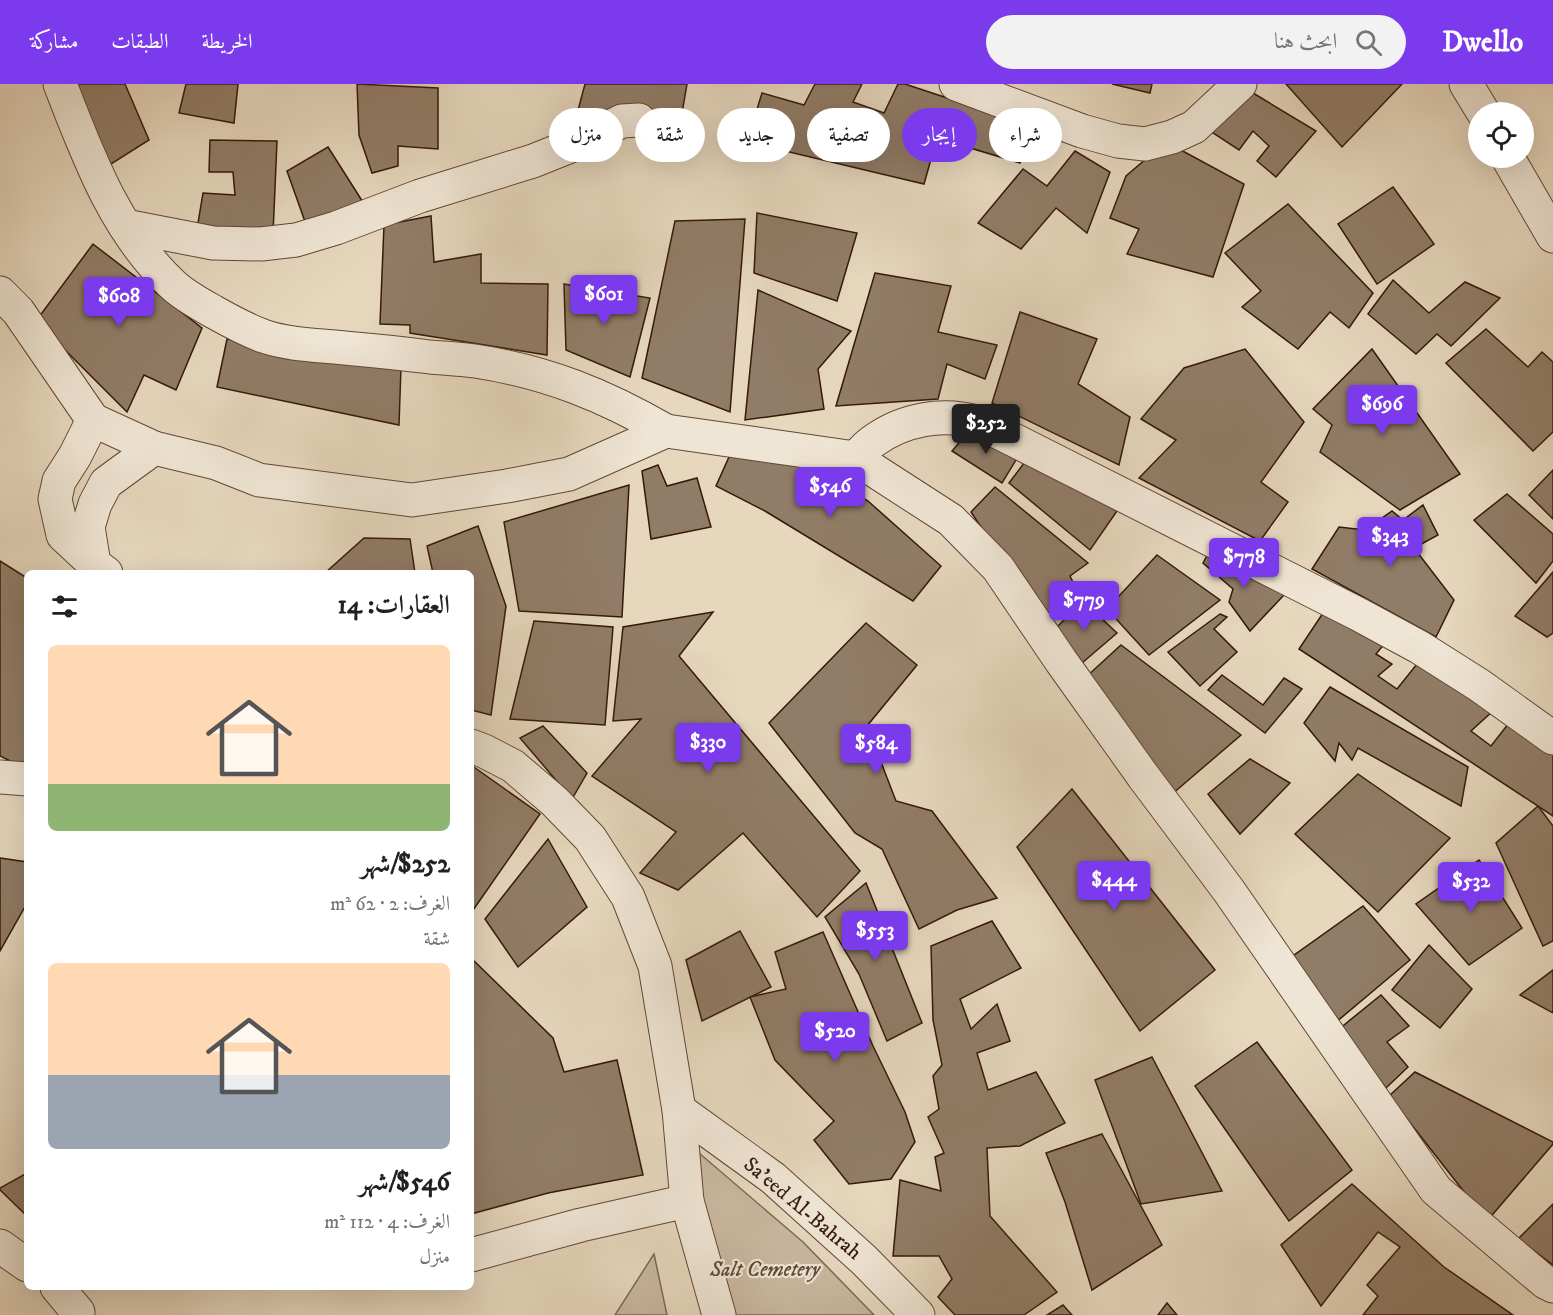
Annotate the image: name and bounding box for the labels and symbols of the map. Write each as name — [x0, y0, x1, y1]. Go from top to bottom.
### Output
pin: $601 — [568, 275, 640, 326]
pin: $608 — [83, 277, 155, 328]
pin: $696 — [1346, 385, 1418, 436]
pin: $252 — [950, 404, 1022, 455]
pin: $546 — [794, 467, 866, 518]
pin: $343 — [1354, 517, 1426, 568]
pin: $778 — [1208, 538, 1280, 589]
pin: $779 — [1048, 581, 1120, 632]
pin: $330 — [672, 723, 744, 774]
pin: $584 — [840, 724, 912, 775]
pin: $444 — [1078, 861, 1150, 912]
pin: $532 — [1435, 862, 1507, 913]
pin: $553 — [839, 911, 911, 962]
pin: $520 — [799, 1012, 871, 1063]
street label: Sa'eed Al-Bahrah — [738, 1152, 867, 1266]
park label: Salt Cemetery — [709, 1257, 822, 1283]

